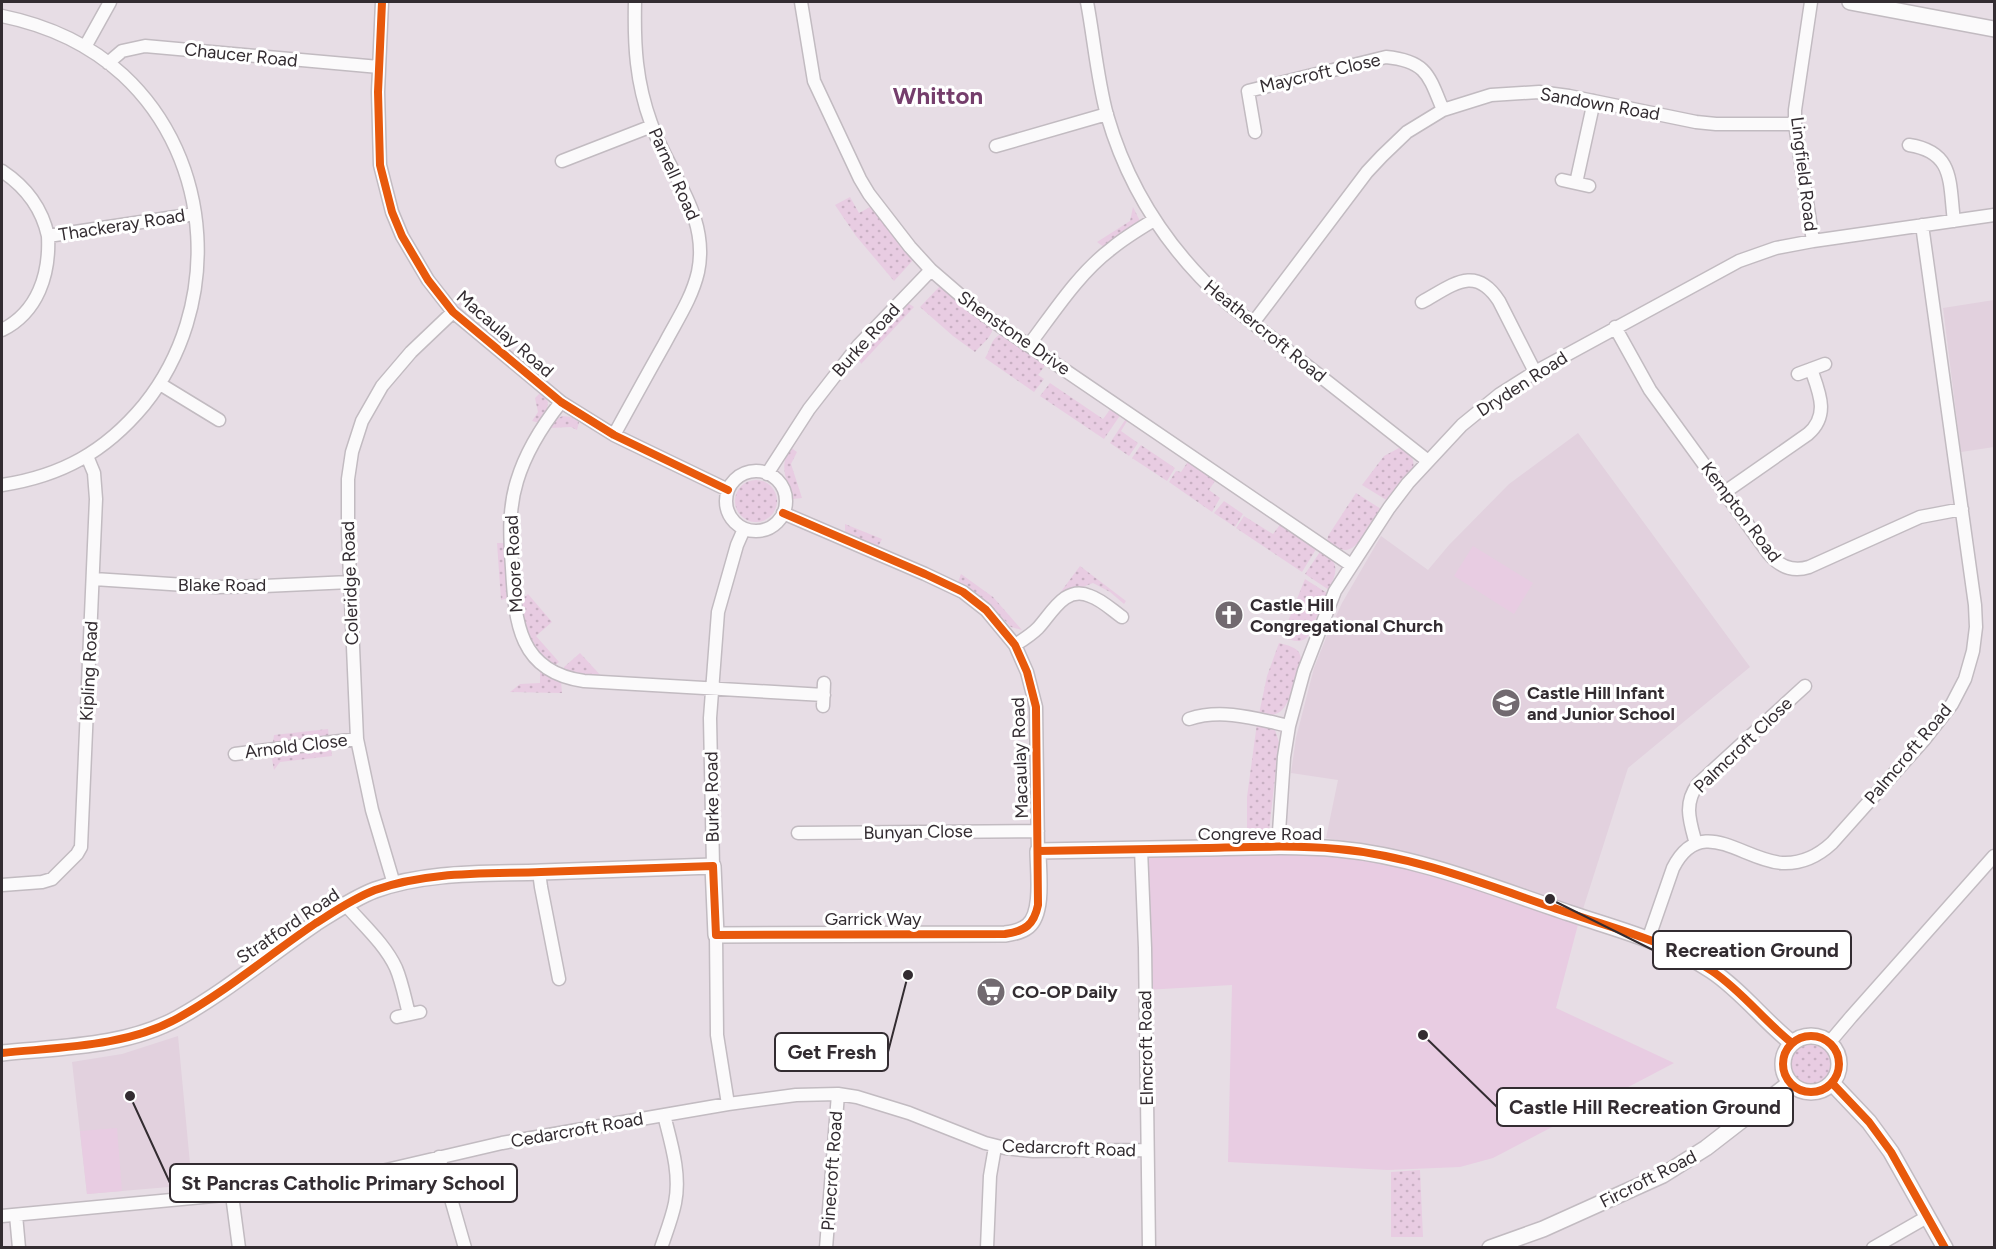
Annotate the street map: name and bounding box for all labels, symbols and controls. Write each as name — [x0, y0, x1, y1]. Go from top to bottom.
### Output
street label: Chaucer Road — [183, 38, 299, 72]
street label: Maycroft Close — [1257, 48, 1383, 98]
district label: Whitton — [893, 81, 983, 110]
street label: Sandown Road — [1538, 83, 1662, 125]
street label: Lingfield Road — [1786, 115, 1822, 233]
street label: Parnell Road — [644, 124, 704, 224]
street label: Thackeray Road — [57, 204, 187, 246]
street label: Heathercroft Road — [1199, 275, 1331, 387]
street label: Macaulay Road — [452, 286, 558, 382]
street label: Shenstone Drive — [953, 286, 1075, 380]
street label: Burke Road — [827, 299, 905, 381]
street label: Dryden Road — [1472, 346, 1572, 422]
street label: Kempton Road — [1696, 458, 1786, 566]
street label: Moore Road — [500, 515, 528, 613]
street label: Coleridge Road — [337, 521, 363, 645]
street label: Blake Road — [178, 574, 266, 596]
place label: Castle Hill Congregational Church — [1250, 594, 1443, 637]
church icon: Castle Hill Congregational Church — [1213, 599, 1245, 631]
street label: Kipling Road — [75, 620, 103, 722]
place label: Castle Hill Infant and Junior School — [1527, 682, 1675, 725]
school or university icon: Castle Hill Infant and Junior School — [1490, 687, 1522, 719]
street label: Palmcroft Close — [1689, 692, 1797, 798]
street label: Macaulay Road — [1007, 697, 1033, 819]
street label: Palmcroft Road — [1860, 699, 1956, 809]
street label: Arnold Close — [243, 729, 349, 763]
street label: Burke Road — [700, 751, 724, 843]
street label: Bunyan Close — [863, 820, 973, 844]
street label: Congreve Road — [1198, 823, 1322, 845]
street label: Stratford Road — [232, 883, 344, 969]
street label: Garrick Way — [824, 908, 922, 930]
callout: Recreation Ground — [1653, 931, 1851, 969]
text: Recreation Ground — [1665, 938, 1839, 962]
supermarket icon: CO-OP Daily — [975, 976, 1007, 1008]
place label: CO-OP Daily — [1012, 981, 1118, 1003]
street label: Elmcroft Road — [1134, 990, 1158, 1106]
callout: Get Fresh — [775, 1033, 888, 1071]
text: Get Fresh — [788, 1040, 877, 1064]
callout: Castle Hill Recreation Ground — [1497, 1088, 1793, 1126]
text: Castle Hill Recreation Ground — [1509, 1095, 1781, 1119]
street label: Cedarcroft Road — [509, 1108, 645, 1152]
street label: Pinecroft Road — [817, 1110, 847, 1232]
street label: Cedarcroft Road — [1002, 1135, 1136, 1161]
street label: Fircroft Road — [1596, 1145, 1700, 1213]
callout: St Pancras Catholic Primary School — [170, 1164, 517, 1202]
text: St Pancras Catholic Primary School — [181, 1171, 505, 1195]

